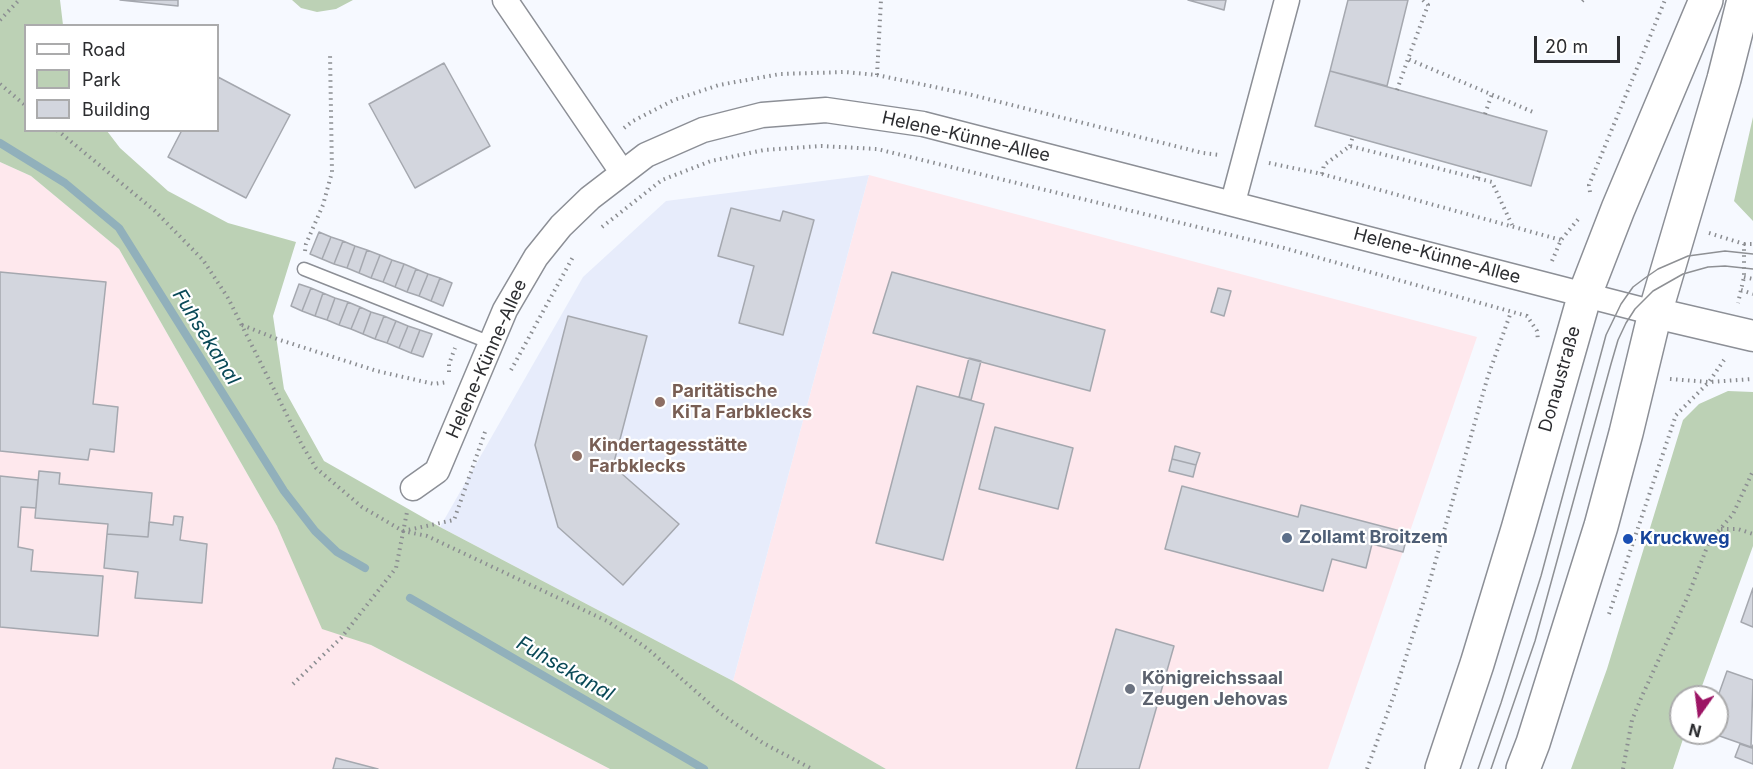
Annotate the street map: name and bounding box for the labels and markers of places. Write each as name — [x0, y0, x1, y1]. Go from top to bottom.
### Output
place label: Paritätische KiTa Farbklecks — [672, 381, 812, 424]
marker: Paritätische KiTa Farbklecks — [653, 395, 667, 409]
place label: Kindertagesstätte Farbklecks — [589, 435, 748, 478]
marker: Kindertagesstätte Farbklecks — [570, 449, 584, 463]
place label: Zollamt Broitzem — [1299, 527, 1448, 549]
place label: Kruckweg — [1640, 528, 1730, 550]
marker: Zollamt Broitzem — [1280, 531, 1294, 545]
marker: Kruckweg — [1621, 532, 1635, 546]
place label: Königreichssaal Zeugen Jehovas — [1142, 668, 1288, 710]
marker: Königreichssaal Zeugen Jehovas — [1123, 682, 1137, 696]

